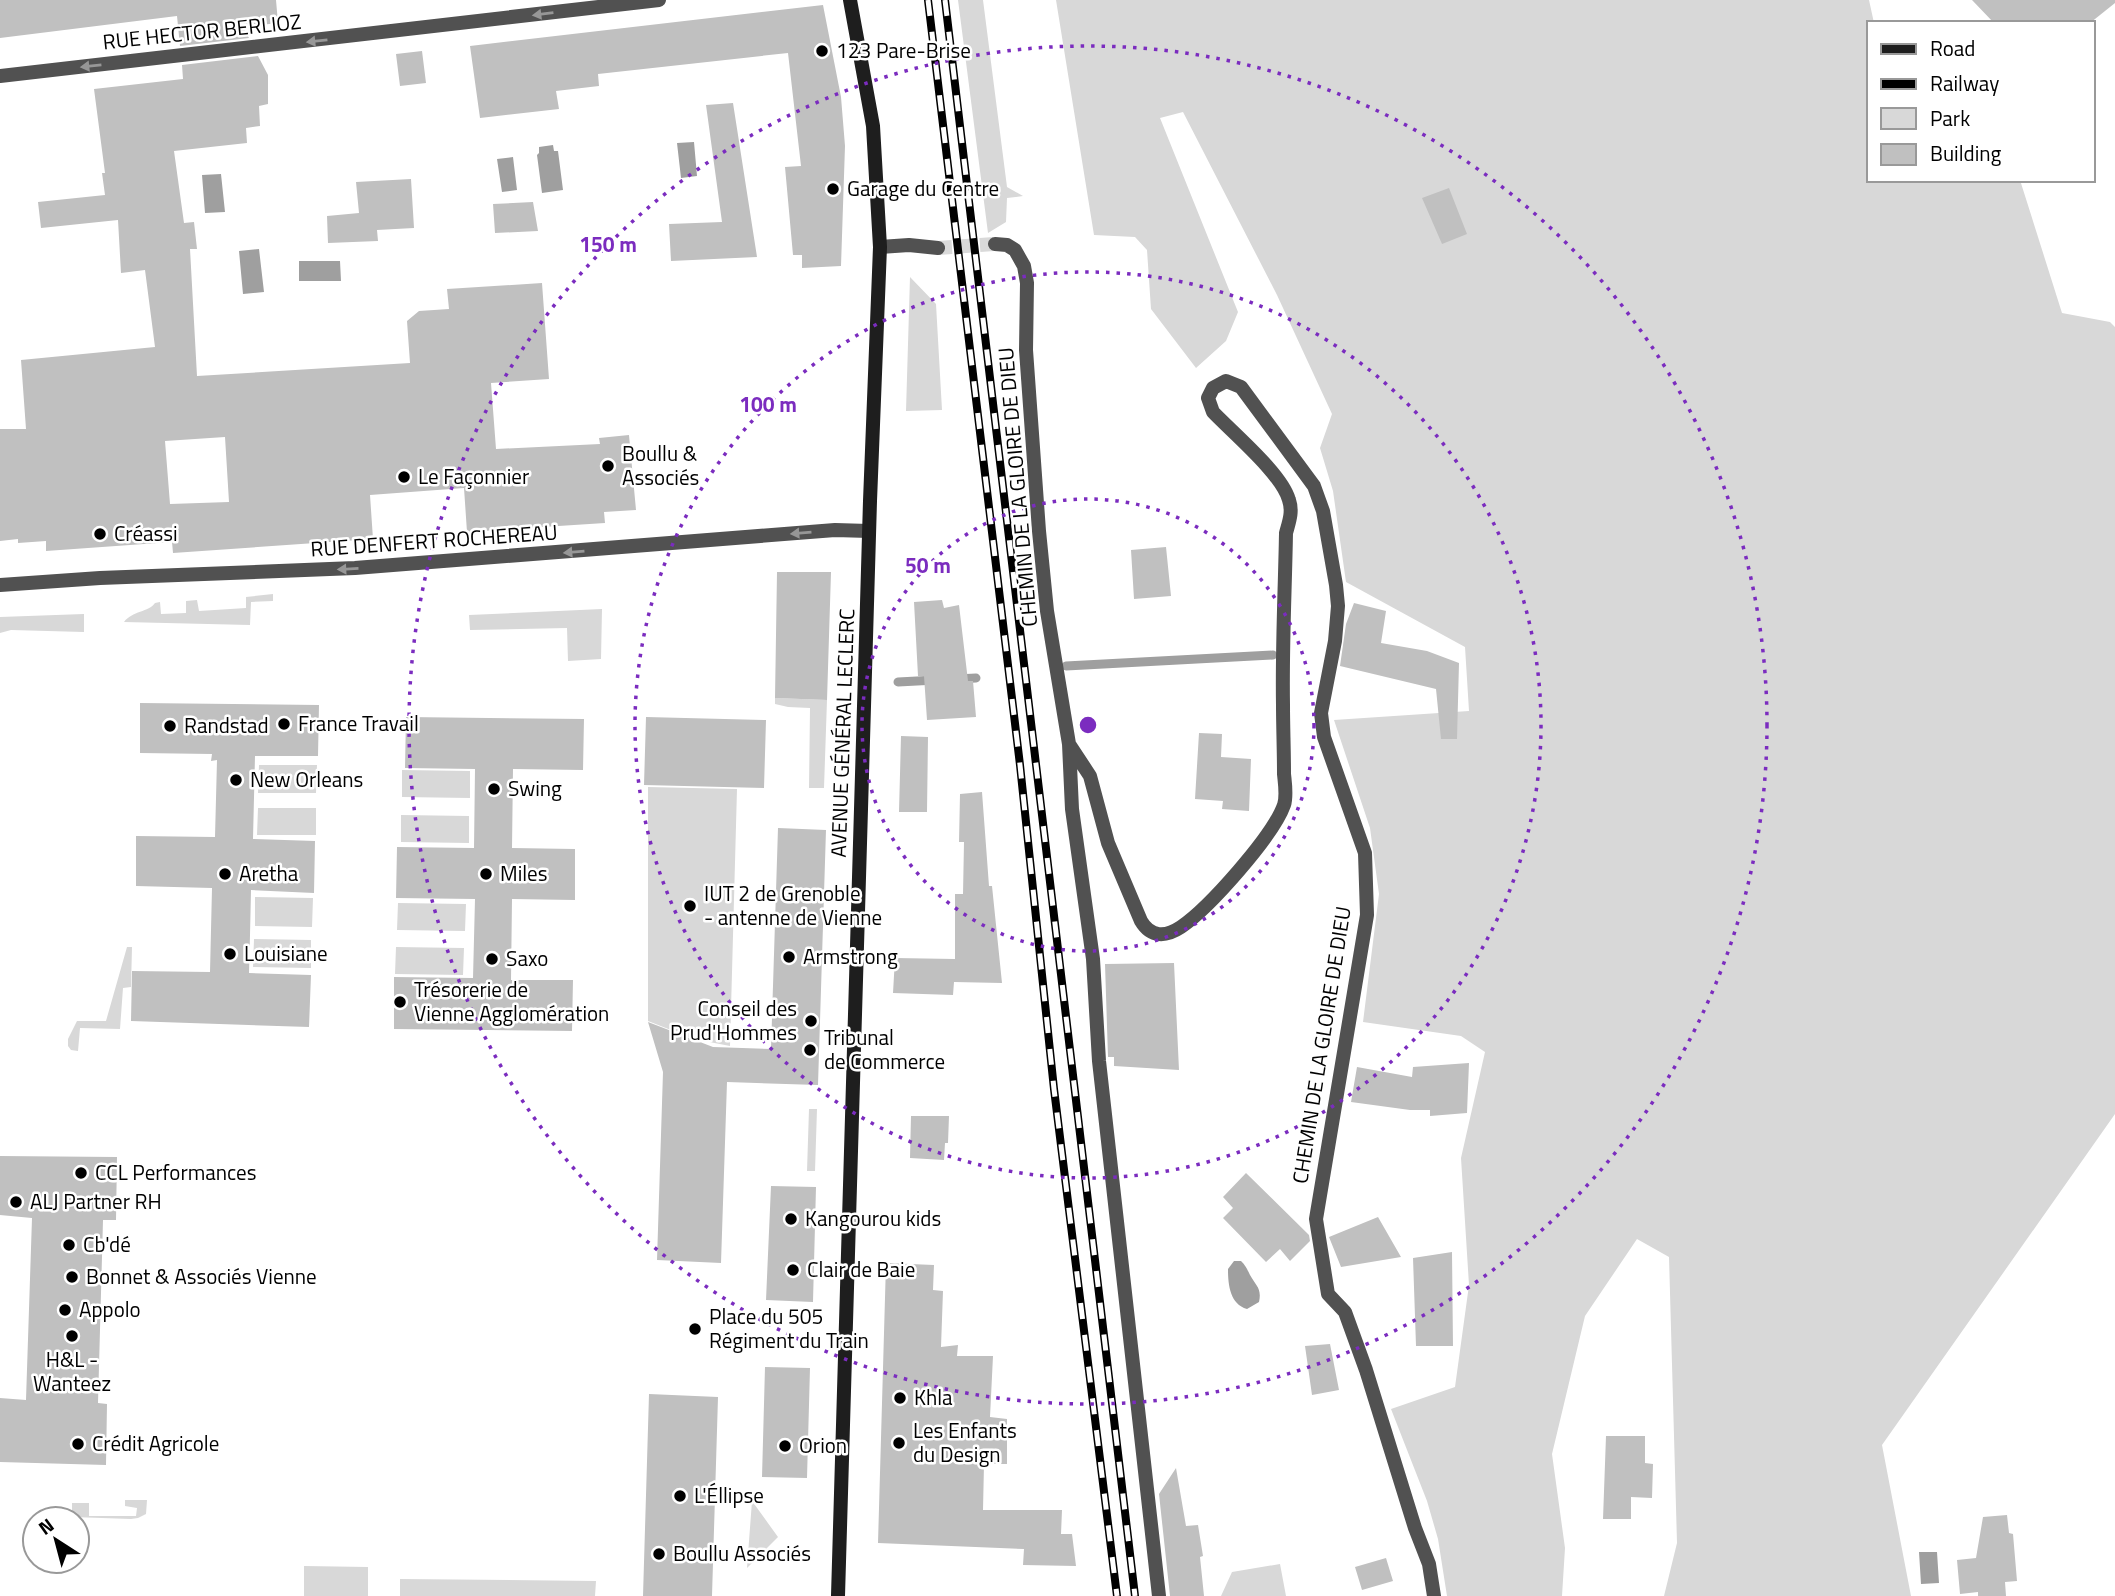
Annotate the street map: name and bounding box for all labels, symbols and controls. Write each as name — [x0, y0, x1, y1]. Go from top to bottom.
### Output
street label: RUE HECTOR BERLIOZ — [101, 5, 303, 57]
one-way arrow — [532, 9, 554, 20]
legend — [1867, 21, 2094, 182]
text: Road — [1930, 32, 1975, 64]
place label: 123 Pare-Brise — [836, 34, 971, 66]
one-way arrow — [306, 35, 328, 46]
marker: 123 Pare-Brise — [814, 43, 830, 59]
one-way arrow — [80, 61, 102, 72]
text: Railway — [1930, 67, 1999, 99]
text: Park — [1930, 102, 1970, 134]
text: Building — [1930, 137, 2002, 169]
place label: Garage du Centre — [847, 172, 999, 204]
marker: Garage du Centre — [825, 181, 841, 197]
text: 150 m — [579, 228, 637, 260]
street label: CHEMIN DE LA GLOIRE DE DIEU — [989, 346, 1045, 628]
text: 100 m — [739, 388, 797, 420]
place label: Boullu & Associés — [622, 437, 699, 493]
marker: Boullu & Associés — [600, 458, 616, 474]
place label: Le Façonnier — [418, 460, 529, 492]
marker: Le Façonnier — [396, 469, 412, 485]
street label: RUE DENFERT ROCHEREAU — [309, 515, 559, 565]
place label: Créassi — [114, 517, 178, 549]
marker: Créassi — [92, 526, 108, 542]
one-way arrow — [790, 528, 812, 539]
one-way arrow — [563, 547, 585, 558]
text: 50 m — [905, 549, 951, 581]
one-way arrow — [336, 563, 358, 574]
street label: AVENUE GÉNÉRAL LECLERC — [822, 608, 862, 858]
place label: France Travail — [298, 707, 419, 739]
place label: Randstad — [184, 709, 269, 741]
centre of rings — [1076, 713, 1100, 737]
marker: France Travail — [276, 716, 292, 732]
marker: Randstad — [162, 718, 178, 734]
place label: New Orleans — [250, 763, 363, 795]
marker: New Orleans — [228, 772, 244, 788]
place label: Swing — [508, 772, 562, 804]
marker: Swing — [486, 781, 502, 797]
place label: Aretha — [239, 857, 299, 889]
place label: Miles — [500, 857, 547, 889]
marker: Aretha — [217, 866, 233, 882]
marker: Miles — [478, 866, 494, 882]
place label: IUT 2 de Grenoble - antenne de Vienne — [704, 877, 882, 933]
marker: IUT 2 de Grenoble - antenne de Vienne — [682, 898, 698, 914]
street label: CHEMIN DE LA GLOIRE DE DIEU — [1283, 904, 1359, 1186]
place label: Louisiane — [244, 937, 328, 969]
place label: Armstrong — [803, 940, 898, 972]
place label: Saxo — [506, 942, 548, 974]
marker: Louisiane — [222, 946, 238, 962]
marker: Armstrong — [781, 949, 797, 965]
marker: Saxo — [484, 951, 500, 967]
place label: Trésorerie de Vienne Agglomération — [414, 973, 609, 1029]
place label: Conseil des Prud'Hommes — [670, 992, 797, 1048]
marker: Trésorerie de Vienne Agglomération — [392, 994, 408, 1010]
marker: Conseil des Prud'Hommes — [803, 1013, 819, 1029]
place label: Tribunal de Commerce — [824, 1021, 945, 1077]
marker: Tribunal de Commerce — [802, 1042, 818, 1058]
place label: CCL Performances — [95, 1156, 256, 1188]
marker: CCL Performances — [73, 1165, 89, 1181]
place label: ALJ Partner RH — [30, 1185, 162, 1217]
marker: ALJ Partner RH — [8, 1194, 24, 1210]
place label: Kangourou kids — [805, 1202, 941, 1234]
marker: Kangourou kids — [783, 1211, 799, 1227]
place label: Cb'dé — [83, 1228, 131, 1260]
marker: Cb'dé — [61, 1237, 77, 1253]
place label: Clair de Baie — [807, 1253, 915, 1285]
place label: Bonnet & Associés Vienne — [86, 1260, 317, 1292]
marker: Clair de Baie — [785, 1262, 801, 1278]
marker: Bonnet & Associés Vienne — [64, 1269, 80, 1285]
place label: Appolo — [79, 1293, 141, 1325]
place label: Place du 505 Régiment du Train — [709, 1300, 869, 1356]
marker: Appolo — [57, 1302, 73, 1318]
marker: Place du 505 Régiment du Train — [687, 1321, 703, 1337]
marker: H&L - Wanteez — [64, 1328, 80, 1344]
place label: H&L - Wanteez — [33, 1343, 111, 1399]
place label: Khla — [914, 1381, 953, 1413]
marker: Khla — [892, 1390, 908, 1406]
place label: Les Enfants du Design — [913, 1414, 1017, 1470]
place label: Crédit Agricole — [92, 1427, 219, 1459]
place label: Orion — [799, 1429, 847, 1461]
marker: Les Enfants du Design — [891, 1435, 907, 1451]
marker: Crédit Agricole — [70, 1436, 86, 1452]
marker: Orion — [777, 1438, 793, 1454]
place label: L'Éllipse — [694, 1479, 764, 1511]
marker: L'Éllipse — [672, 1488, 688, 1504]
north arrow — [21, 1505, 91, 1575]
text: N — [32, 1510, 60, 1541]
place label: Boullu Associés — [673, 1537, 811, 1569]
marker: Boullu Associés — [651, 1546, 667, 1562]

